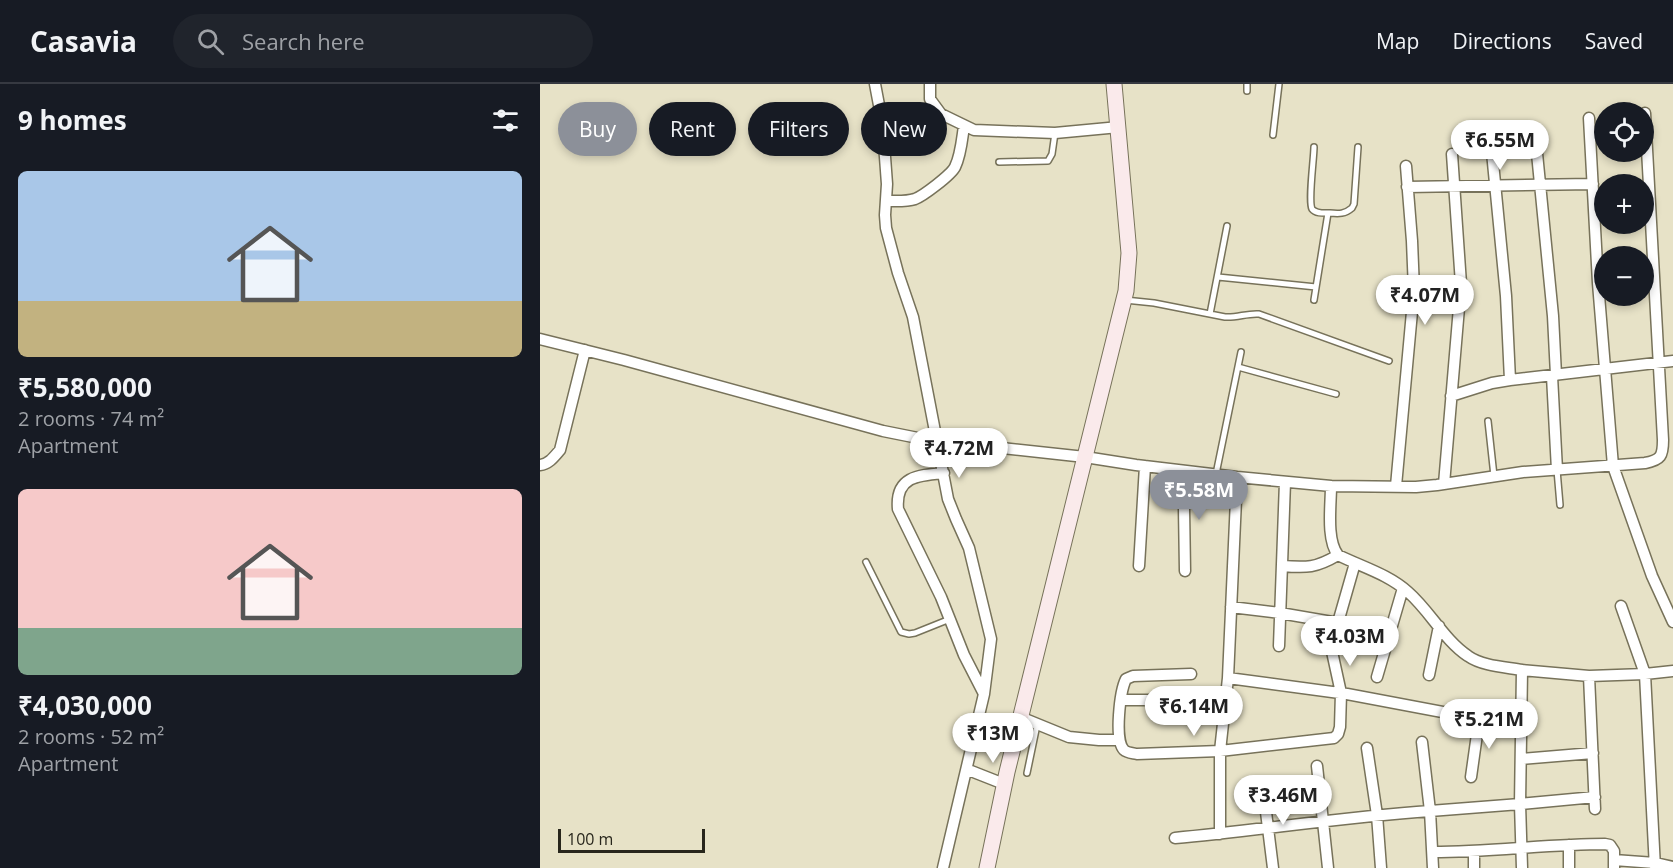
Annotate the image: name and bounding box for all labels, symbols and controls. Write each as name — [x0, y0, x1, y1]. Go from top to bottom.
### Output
search box — [173, 14, 593, 68]
text: Casavia — [30, 22, 137, 60]
icon: search — [194, 25, 227, 58]
text: Search here — [242, 26, 365, 56]
text: Map — [1376, 27, 1419, 55]
text: Directions — [1452, 27, 1552, 55]
text: Saved — [1585, 27, 1643, 55]
text: 9 homes — [18, 102, 127, 138]
chip: Buy — [558, 102, 637, 156]
chip: Rent — [649, 102, 736, 156]
chip: Filters — [748, 102, 849, 156]
chip: New — [861, 102, 947, 156]
map controls — [1594, 102, 1654, 306]
button: locate — [1594, 102, 1654, 162]
icon: filters — [489, 104, 522, 137]
pin: ₹6.55M — [1451, 120, 1549, 171]
text: ₹6.55M — [1465, 126, 1535, 153]
button: + — [1594, 174, 1654, 234]
icon: home — [216, 210, 324, 318]
button: − — [1594, 246, 1654, 306]
pin: ₹4.07M — [1376, 275, 1474, 326]
text: ₹4.07M — [1390, 281, 1460, 308]
text: ₹5,580,000 — [18, 369, 152, 405]
text: 2 rooms · 74 m² — [18, 405, 164, 432]
pin: ₹4.72M — [910, 428, 1008, 479]
text: Apartment — [18, 432, 118, 459]
text: ₹4.72M — [924, 434, 994, 461]
pin: ₹5.58M — [1150, 470, 1248, 521]
text: ₹5.58M — [1164, 476, 1234, 503]
icon: home — [216, 528, 324, 636]
pin: ₹4.03M — [1301, 616, 1399, 667]
text: ₹4.03M — [1315, 622, 1385, 649]
pin: ₹6.14M — [1145, 686, 1243, 737]
text: ₹4,030,000 — [18, 687, 152, 723]
text: ₹6.14M — [1159, 692, 1229, 719]
pin: ₹5.21M — [1440, 699, 1538, 750]
text: ₹5.21M — [1454, 705, 1524, 732]
pin: ₹13M — [957, 713, 1029, 764]
text: ₹13M — [966, 719, 1020, 746]
text: 2 rooms · 52 m² — [18, 723, 164, 750]
text: Apartment — [18, 750, 118, 777]
pin: ₹3.46M — [1234, 775, 1332, 826]
text: ₹3.46M — [1248, 781, 1318, 808]
scale bar — [558, 826, 705, 854]
text: 100 m — [567, 828, 613, 850]

